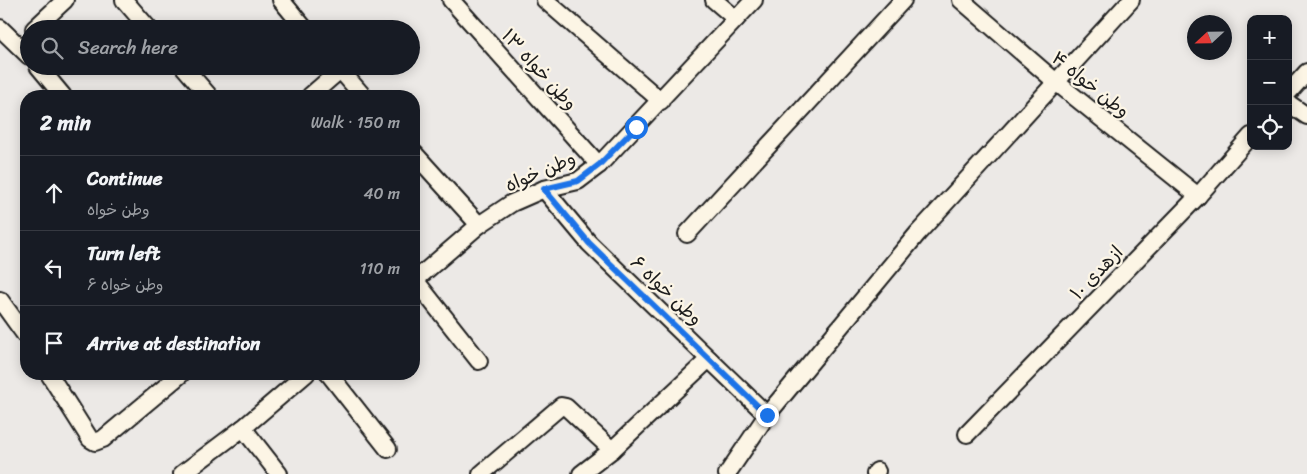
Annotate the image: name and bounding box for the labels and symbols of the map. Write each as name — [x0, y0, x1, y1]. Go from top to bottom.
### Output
north arrow — [1187, 15, 1232, 60]
street label: وطن خواه ۱۳ — [493, 20, 586, 118]
street label: وطن خواه ۴ — [1044, 42, 1137, 127]
route start — [625, 116, 648, 139]
street label: وطن خواه — [500, 142, 581, 201]
street label: ازهدی ۱۰ — [1061, 237, 1131, 308]
street label: وطن خواه ۶ — [623, 247, 711, 334]
route end — [756, 404, 779, 427]

